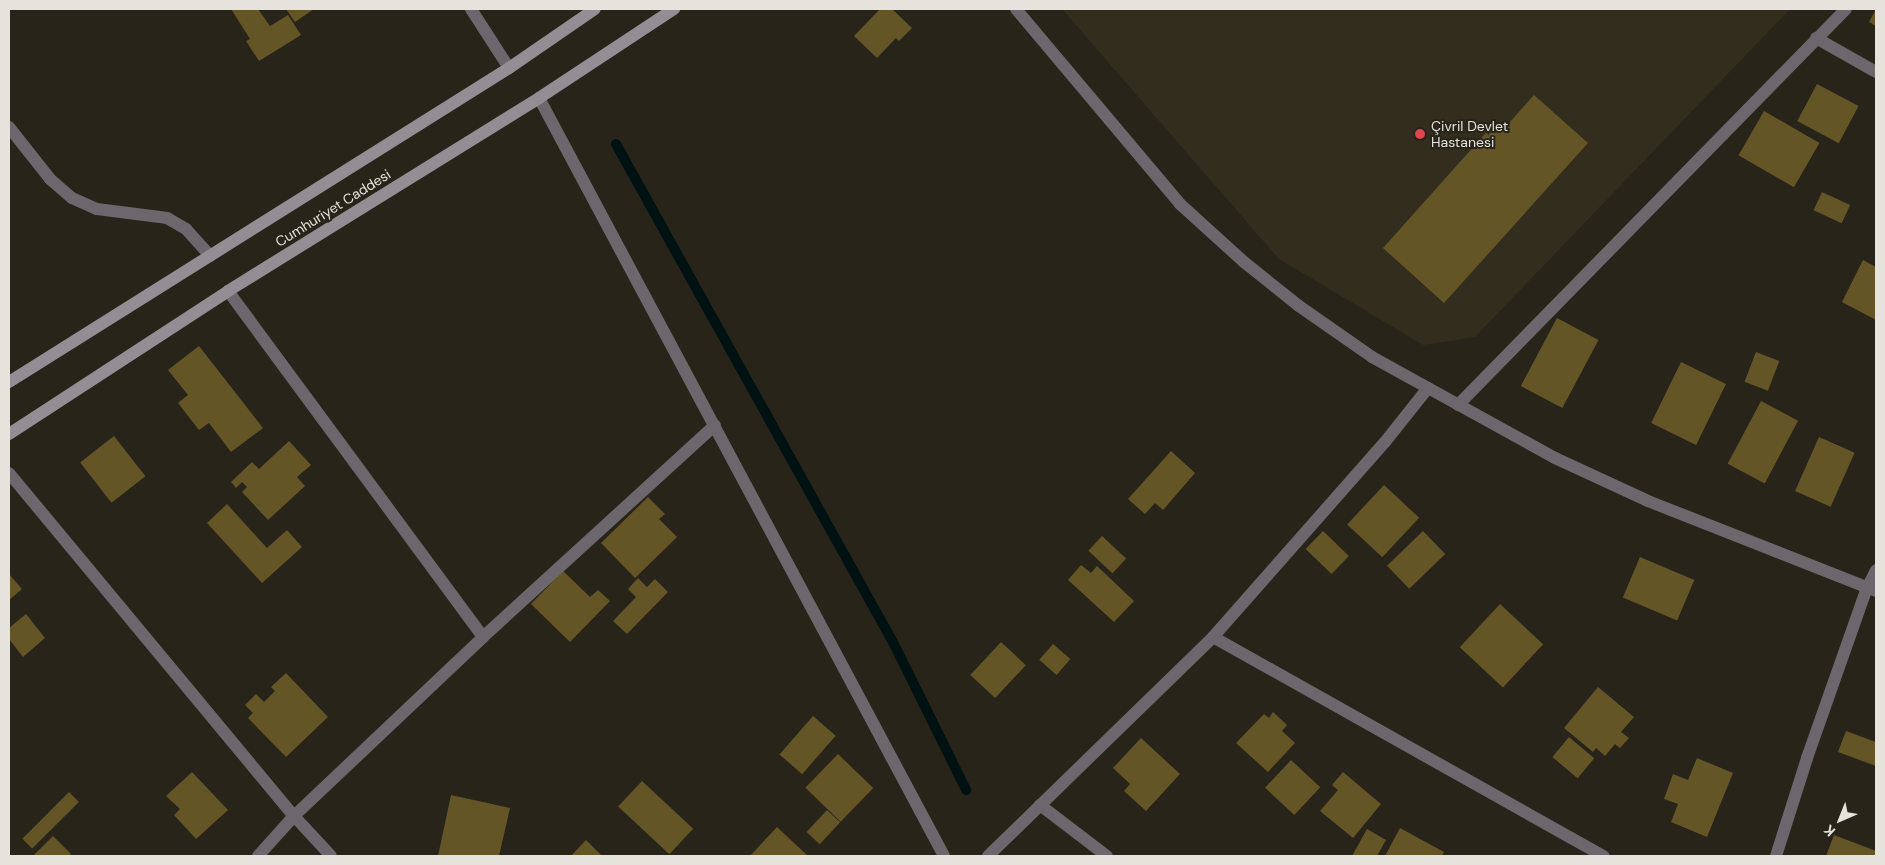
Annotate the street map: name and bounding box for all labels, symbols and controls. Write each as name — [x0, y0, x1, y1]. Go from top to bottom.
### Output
place label: Çivril Devlet Hastanesi — [1431, 118, 1508, 150]
marker: Çivril Devlet Hastanesi — [1413, 127, 1427, 141]
street label: Cumhuriyet Caddesi — [272, 166, 394, 250]
north arrow — [1815, 795, 1865, 845]
text: K — [1820, 821, 1839, 840]

